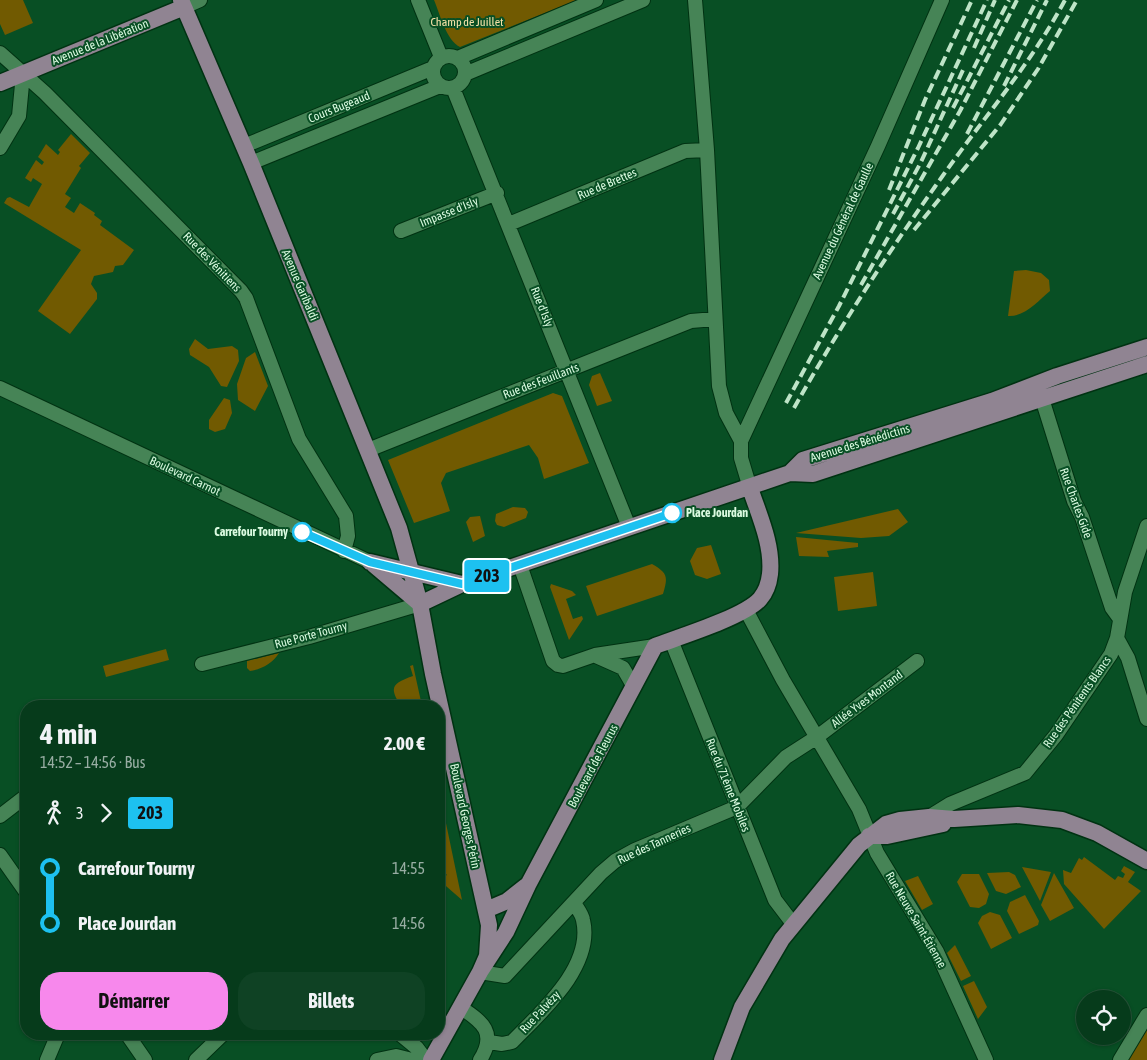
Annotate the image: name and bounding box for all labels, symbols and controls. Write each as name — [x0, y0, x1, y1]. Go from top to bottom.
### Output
park label: Champ de Juillet — [430, 15, 504, 29]
street label: Avenue de la Libération — [50, 16, 150, 68]
street label: Cours Bugeaud — [306, 88, 372, 126]
street label: Avenue du Général de Gaulle — [810, 160, 876, 282]
street label: Rue de Brettes — [575, 165, 639, 203]
street label: Impasse d'Isly — [418, 194, 480, 230]
street label: Rue des Vénitiens — [180, 229, 244, 295]
street label: Avenue Garibaldi — [279, 247, 321, 323]
street label: Rue d'Isly — [528, 285, 556, 329]
street label: Rue des Feuillants — [501, 360, 581, 402]
street label: Avenue des Bénédictins — [809, 421, 911, 465]
street label: Boulevard Carnot — [147, 454, 223, 499]
street label: Rue Charles Gide — [1057, 466, 1095, 540]
marker: Place Jourdan — [662, 503, 682, 523]
place label: Place Jourdan — [686, 506, 748, 520]
marker: Carrefour Tourny — [292, 522, 312, 542]
place label: Carrefour Tourny — [214, 525, 288, 539]
line badge: 203 — [458, 560, 516, 592]
text: 203 — [474, 565, 500, 586]
street label: Rue Porte Tourny — [273, 619, 349, 651]
street label: Rue des Pénitents Blancs — [1040, 654, 1114, 750]
street label: Allée Yves Montand — [829, 668, 905, 730]
text: 4 min — [40, 718, 97, 750]
street label: Boulevard de Fleurus — [565, 722, 621, 810]
text: 2.00 € — [384, 732, 425, 754]
street label: Rue du 71ème Mobiles — [703, 736, 753, 834]
text: 14:52 – 14:56 · Bus — [40, 753, 145, 771]
street label: Boulevard Georges Périn — [447, 762, 483, 870]
icon: walk — [40, 799, 68, 827]
icon: forward — [92, 799, 120, 827]
text: 203 — [138, 802, 163, 823]
text: 3 — [76, 804, 84, 822]
street label: Rue des Tanneries — [615, 821, 693, 867]
text: Carrefour Tourny — [78, 857, 195, 879]
text: 14:55 — [392, 859, 425, 877]
street label: Rue Neuve Saint-Étienne — [883, 869, 949, 971]
text: Place Jourdan — [78, 912, 176, 934]
text: 14:56 — [392, 914, 425, 932]
button: Démarrer — [40, 972, 228, 1030]
button: Billets — [238, 972, 425, 1030]
street label: Rue Palvézy — [517, 988, 563, 1036]
map controls — [1076, 990, 1131, 1045]
button: locate — [1076, 990, 1131, 1045]

